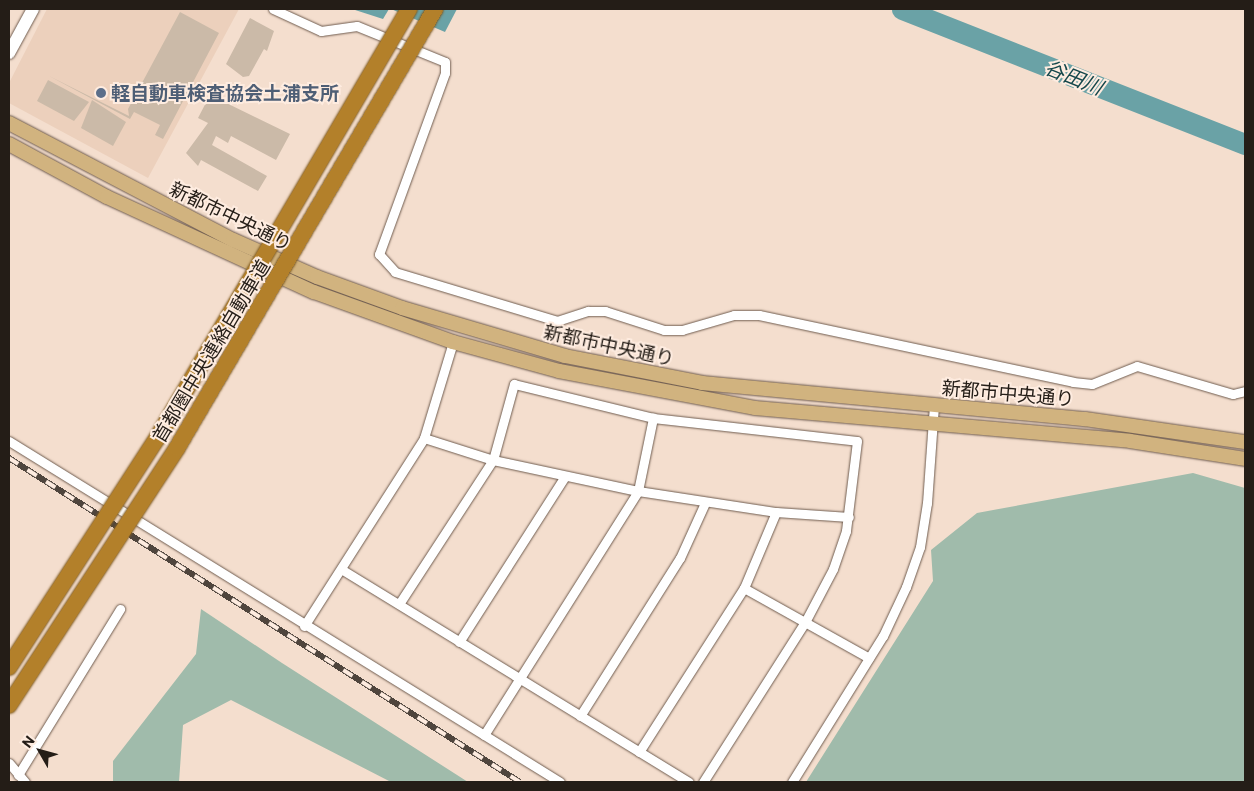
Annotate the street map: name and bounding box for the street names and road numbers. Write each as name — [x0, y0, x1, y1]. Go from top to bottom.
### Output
street label: 新都市中央通り — [166, 177, 296, 255]
street label: 首都圏中央連絡自動車道 — [147, 256, 275, 446]
street label: 新都市中央通り — [542, 320, 676, 370]
street label: 新都市中央通り — [941, 376, 1075, 410]

